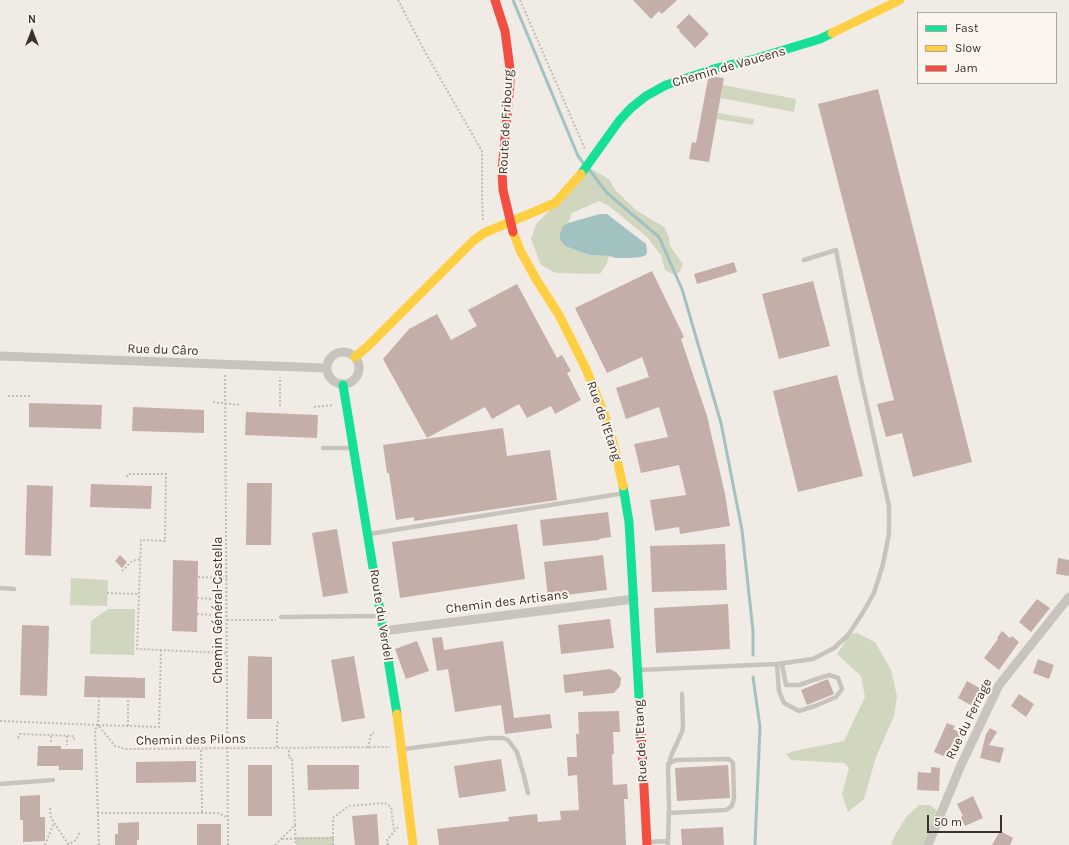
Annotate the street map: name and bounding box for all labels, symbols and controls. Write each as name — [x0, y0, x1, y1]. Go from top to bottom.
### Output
north arrow — [12, 12, 52, 52]
legend — [917, 12, 1057, 84]
text: N — [28, 13, 36, 26]
text: Fast — [955, 21, 978, 35]
text: Slow — [955, 41, 981, 55]
street label: Chemin de Vaucens — [671, 43, 787, 91]
text: Jam — [955, 61, 978, 75]
street label: Route de Fribourg — [495, 69, 517, 175]
street label: Rue du Câro — [127, 341, 199, 359]
street label: Rue de l'Etang — [583, 379, 625, 463]
street label: Chemin Général-Castella — [210, 536, 226, 684]
street label: Route du Verdel — [366, 568, 396, 662]
street label: Chemin des Artisans — [445, 587, 569, 617]
street label: Rue du Ferrage — [943, 676, 995, 762]
street label: Rue de l'Etang — [631, 699, 651, 783]
street label: Chemin des Pilons — [136, 731, 246, 749]
scale bar — [929, 807, 1004, 833]
text: 50 m — [934, 815, 962, 829]

